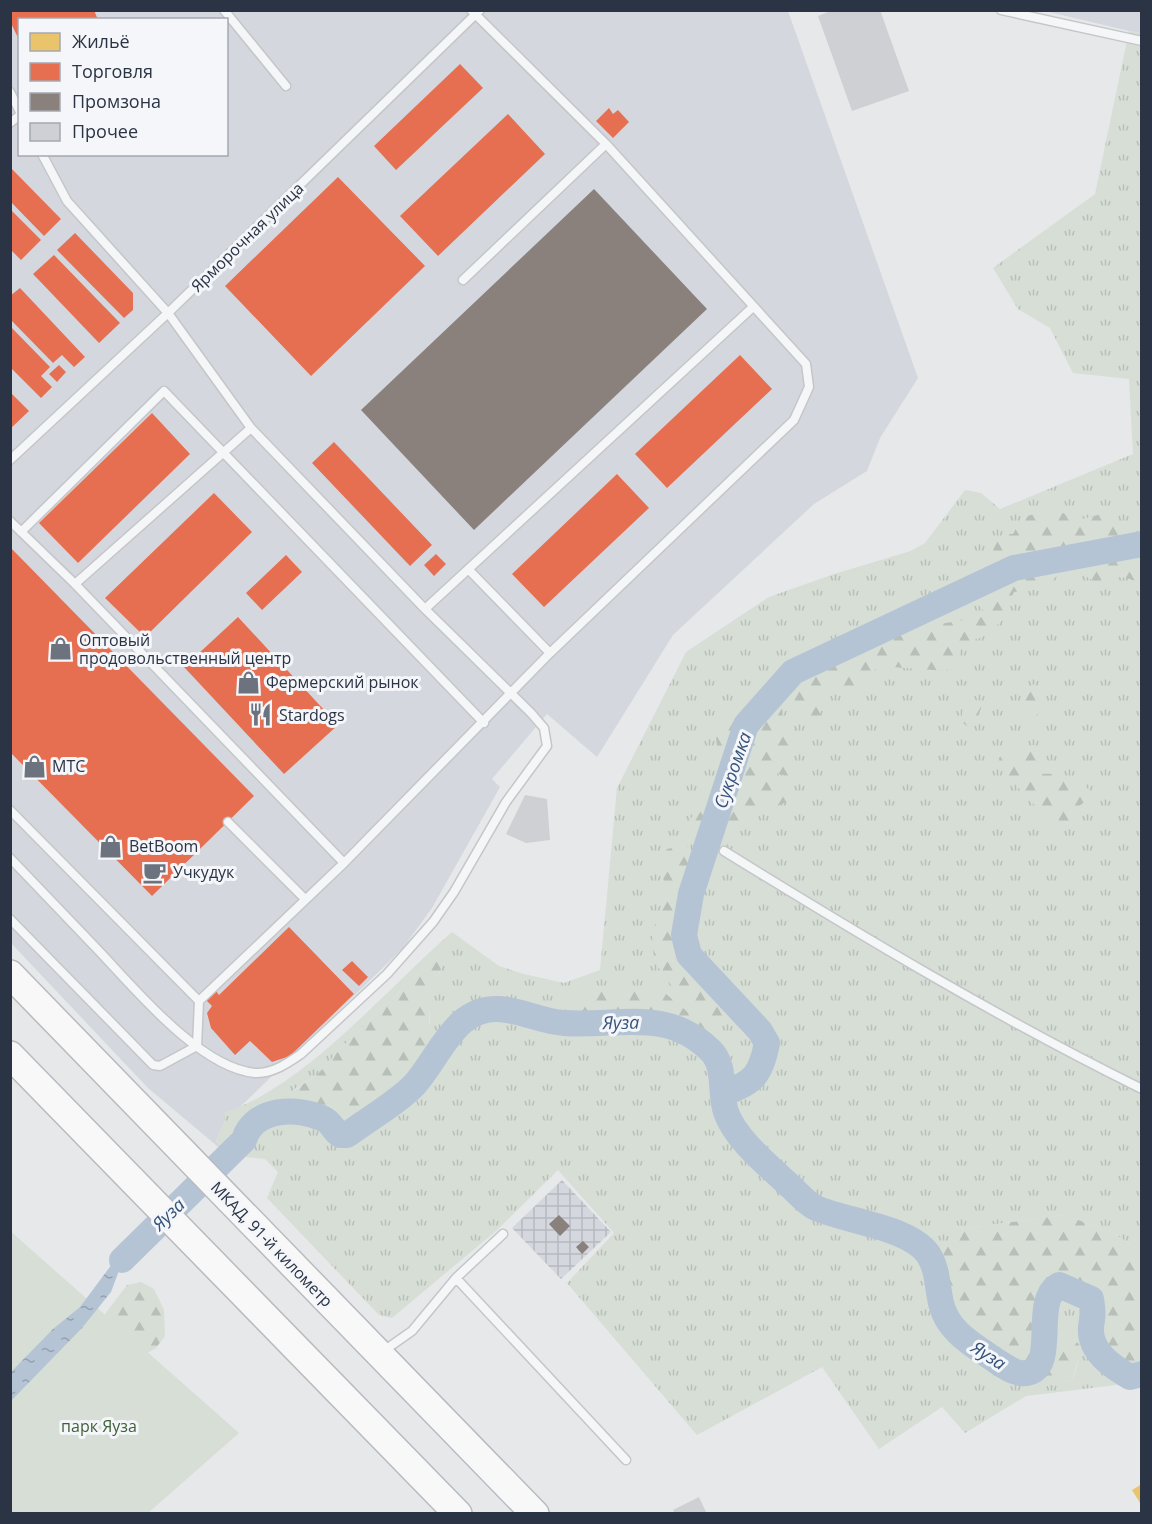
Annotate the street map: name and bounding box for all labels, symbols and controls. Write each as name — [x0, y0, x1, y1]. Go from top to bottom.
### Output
legend — [18, 18, 228, 156]
text: Жильё — [72, 29, 130, 53]
text: Торговля — [72, 59, 153, 83]
text: Промзона — [72, 89, 161, 113]
text: Прочее — [72, 119, 138, 143]
street label: Ярморочная улица — [186, 177, 308, 297]
place label: Оптовый продовольственный центр — [79, 629, 291, 669]
shop icon: Оптовый продовольственный центр — [48, 636, 74, 662]
shop icon: Фермерский рынок — [235, 669, 261, 695]
place label: Фермерский рынок — [266, 671, 419, 693]
restaurant icon: Stardogs — [248, 702, 274, 728]
place label: Stardogs — [279, 704, 345, 726]
water label: Сукромка — [708, 729, 756, 811]
shop icon: МТС — [21, 753, 47, 779]
place label: МТС — [52, 755, 85, 777]
shop icon: BetBoom — [98, 833, 124, 859]
place label: BetBoom — [129, 835, 198, 857]
cafe icon: Учкудук — [142, 859, 168, 885]
place label: Учкудук — [173, 861, 235, 883]
water label: Яуза — [601, 1010, 640, 1034]
street label: МКАД, 91-й километр — [206, 1176, 338, 1312]
water label: Яуза — [146, 1193, 190, 1236]
water label: Яуза — [966, 1334, 1011, 1375]
park label: парк Яуза — [61, 1415, 137, 1437]

